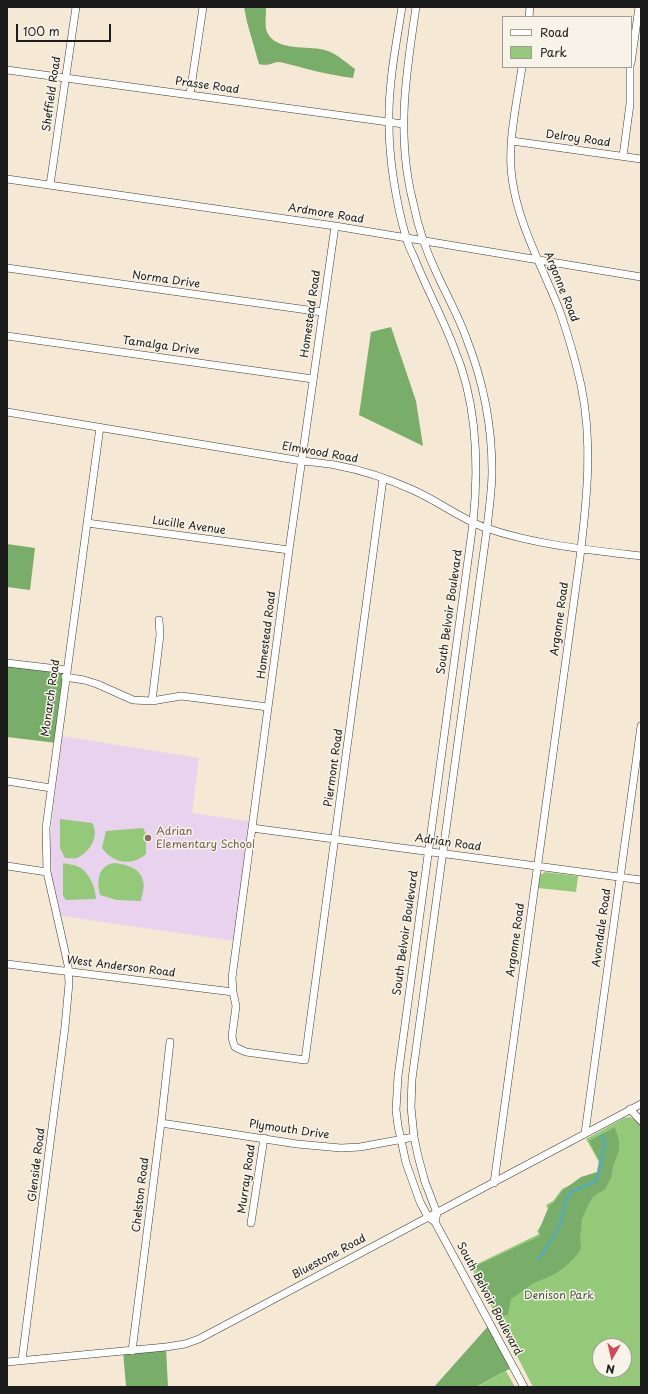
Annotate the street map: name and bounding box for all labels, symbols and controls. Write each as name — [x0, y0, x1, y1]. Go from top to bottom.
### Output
scale bar — [18, 16, 113, 42]
legend — [502, 16, 632, 68]
text: 100 m — [23, 22, 60, 40]
text: Road — [540, 23, 569, 41]
text: Park — [540, 43, 567, 61]
street label: Sheffield Road — [40, 55, 64, 133]
street label: Prasse Road — [174, 75, 240, 97]
street label: Delroy Road — [545, 128, 611, 150]
street label: Ardmore Road — [287, 201, 365, 227]
street label: Argonne Road — [541, 250, 581, 324]
street label: Norma Drive — [131, 269, 201, 291]
street label: Homestead Road — [298, 269, 324, 359]
street label: Tamalga Drive — [122, 334, 200, 358]
street label: Elmwood Road — [281, 440, 359, 466]
street label: Lucille Avenue — [151, 514, 227, 538]
street label: South Belvoir Boulevard — [435, 549, 465, 675]
street label: Argonne Road — [548, 581, 572, 657]
street label: Homestead Road — [255, 590, 279, 680]
street label: Monarch Road — [39, 659, 63, 737]
street label: Piermont Road — [322, 728, 346, 808]
place label: Adrian Elementary School — [156, 825, 255, 851]
street label: Adrian Road — [414, 832, 482, 854]
marker: Adrian Elementary School — [143, 833, 153, 843]
street label: South Belvoir Boulevard — [391, 870, 421, 996]
street label: Avondale Road — [590, 888, 614, 968]
street label: Argonne Road — [504, 902, 528, 978]
street label: West Anderson Road — [66, 954, 176, 980]
street label: Plymouth Drive — [248, 1118, 330, 1142]
street label: Glenside Road — [26, 1127, 48, 1203]
street label: Murray Road — [236, 1143, 258, 1215]
street label: Chelston Road — [130, 1157, 152, 1233]
street label: Bluestone Road — [290, 1232, 368, 1282]
street label: South Belvoir Boulevard — [454, 1240, 524, 1358]
park label: Denison Park — [524, 1289, 594, 1303]
north arrow — [592, 1338, 632, 1378]
text: N — [605, 1360, 616, 1378]

